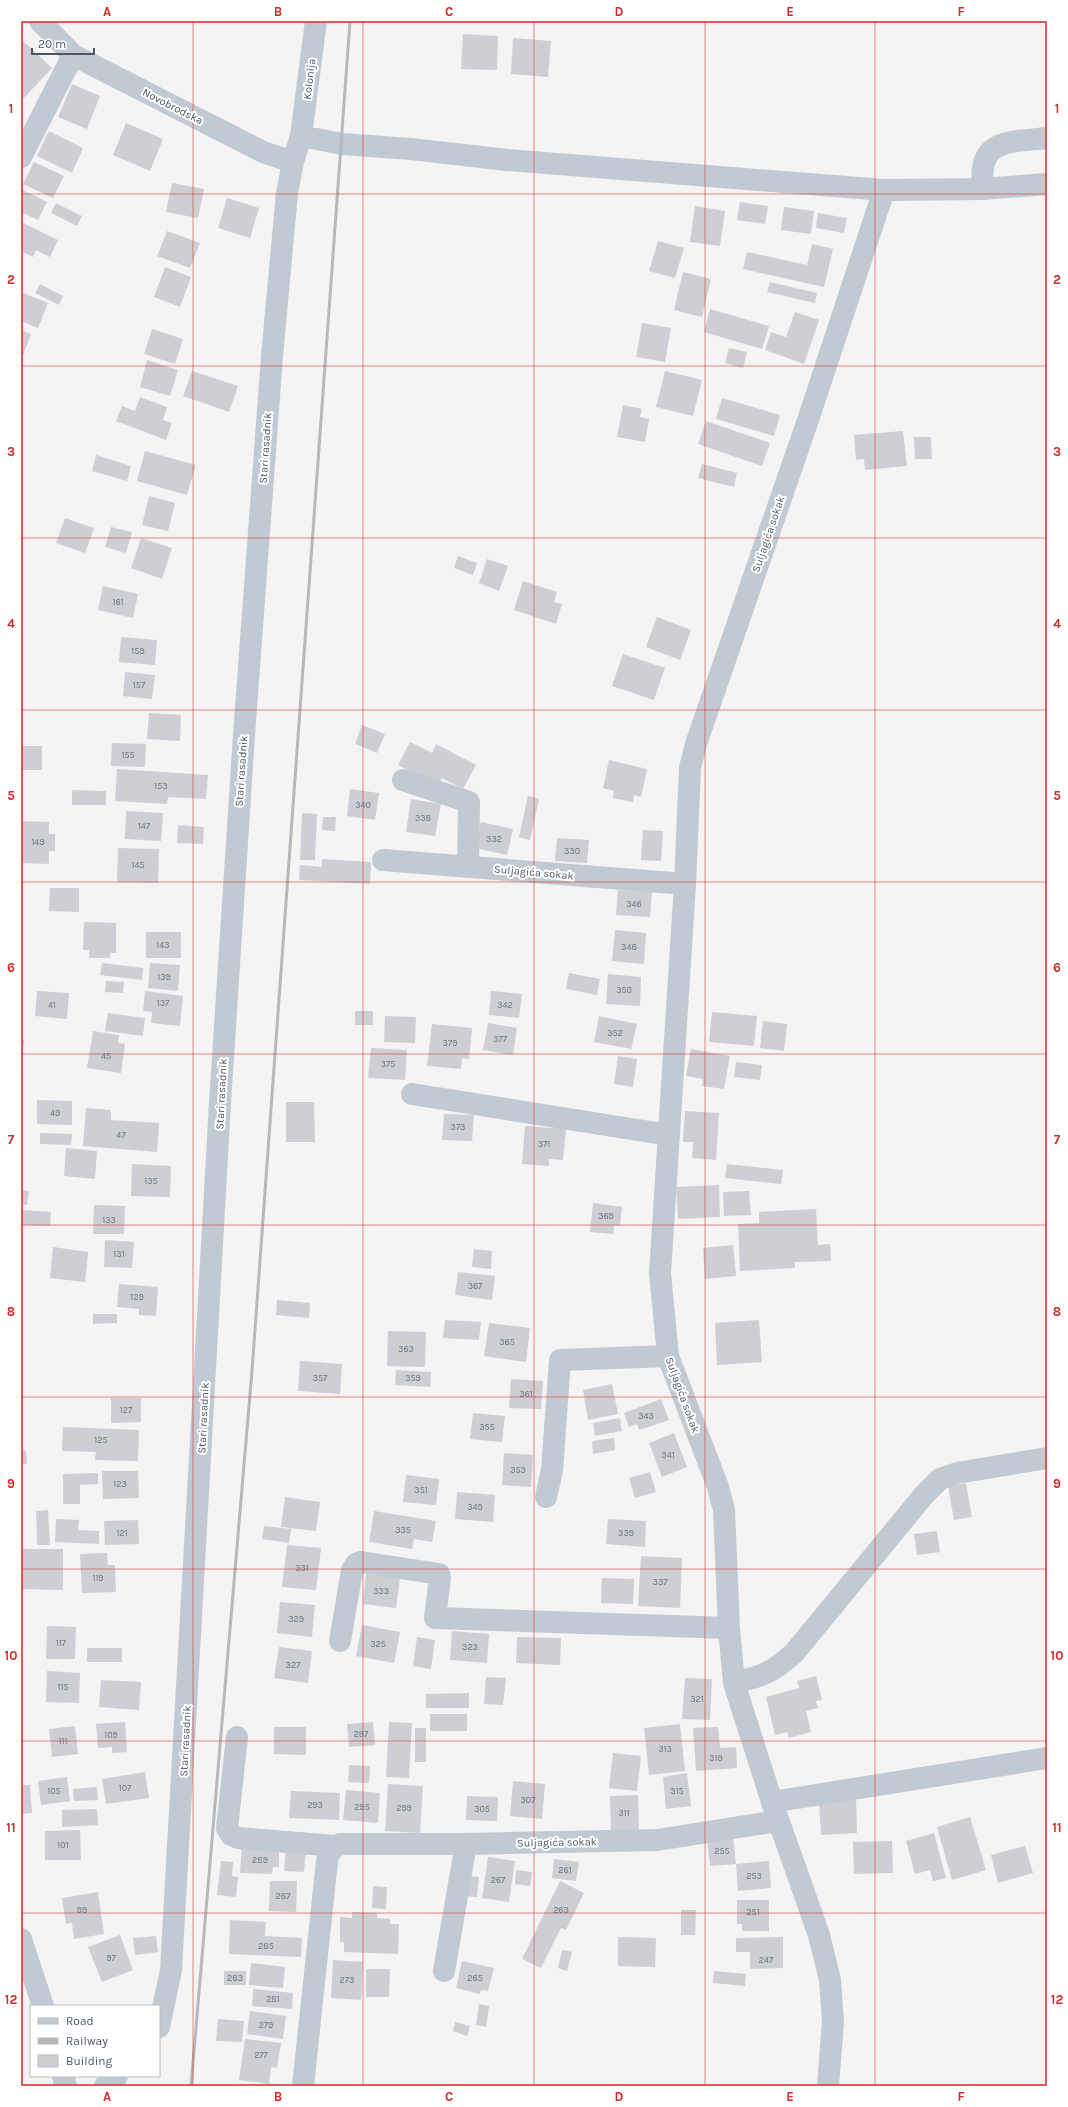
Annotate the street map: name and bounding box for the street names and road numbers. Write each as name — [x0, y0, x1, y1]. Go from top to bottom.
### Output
street label: Kolonija — [301, 58, 318, 100]
street label: Novobrodska — [140, 86, 205, 127]
street label: Stari rasadnik — [257, 412, 274, 484]
street label: Suljagića sokak — [749, 494, 788, 574]
street label: Stari rasadnik — [233, 735, 250, 807]
street label: Suljagića sokak — [494, 863, 574, 882]
street label: Stari rasadnik — [213, 1058, 230, 1130]
street label: Suljagića sokak — [663, 1355, 702, 1435]
street label: Stari rasadnik — [195, 1382, 212, 1454]
street label: Stari rasadnik — [177, 1705, 194, 1777]
street label: Suljagića sokak — [517, 1835, 597, 1850]

